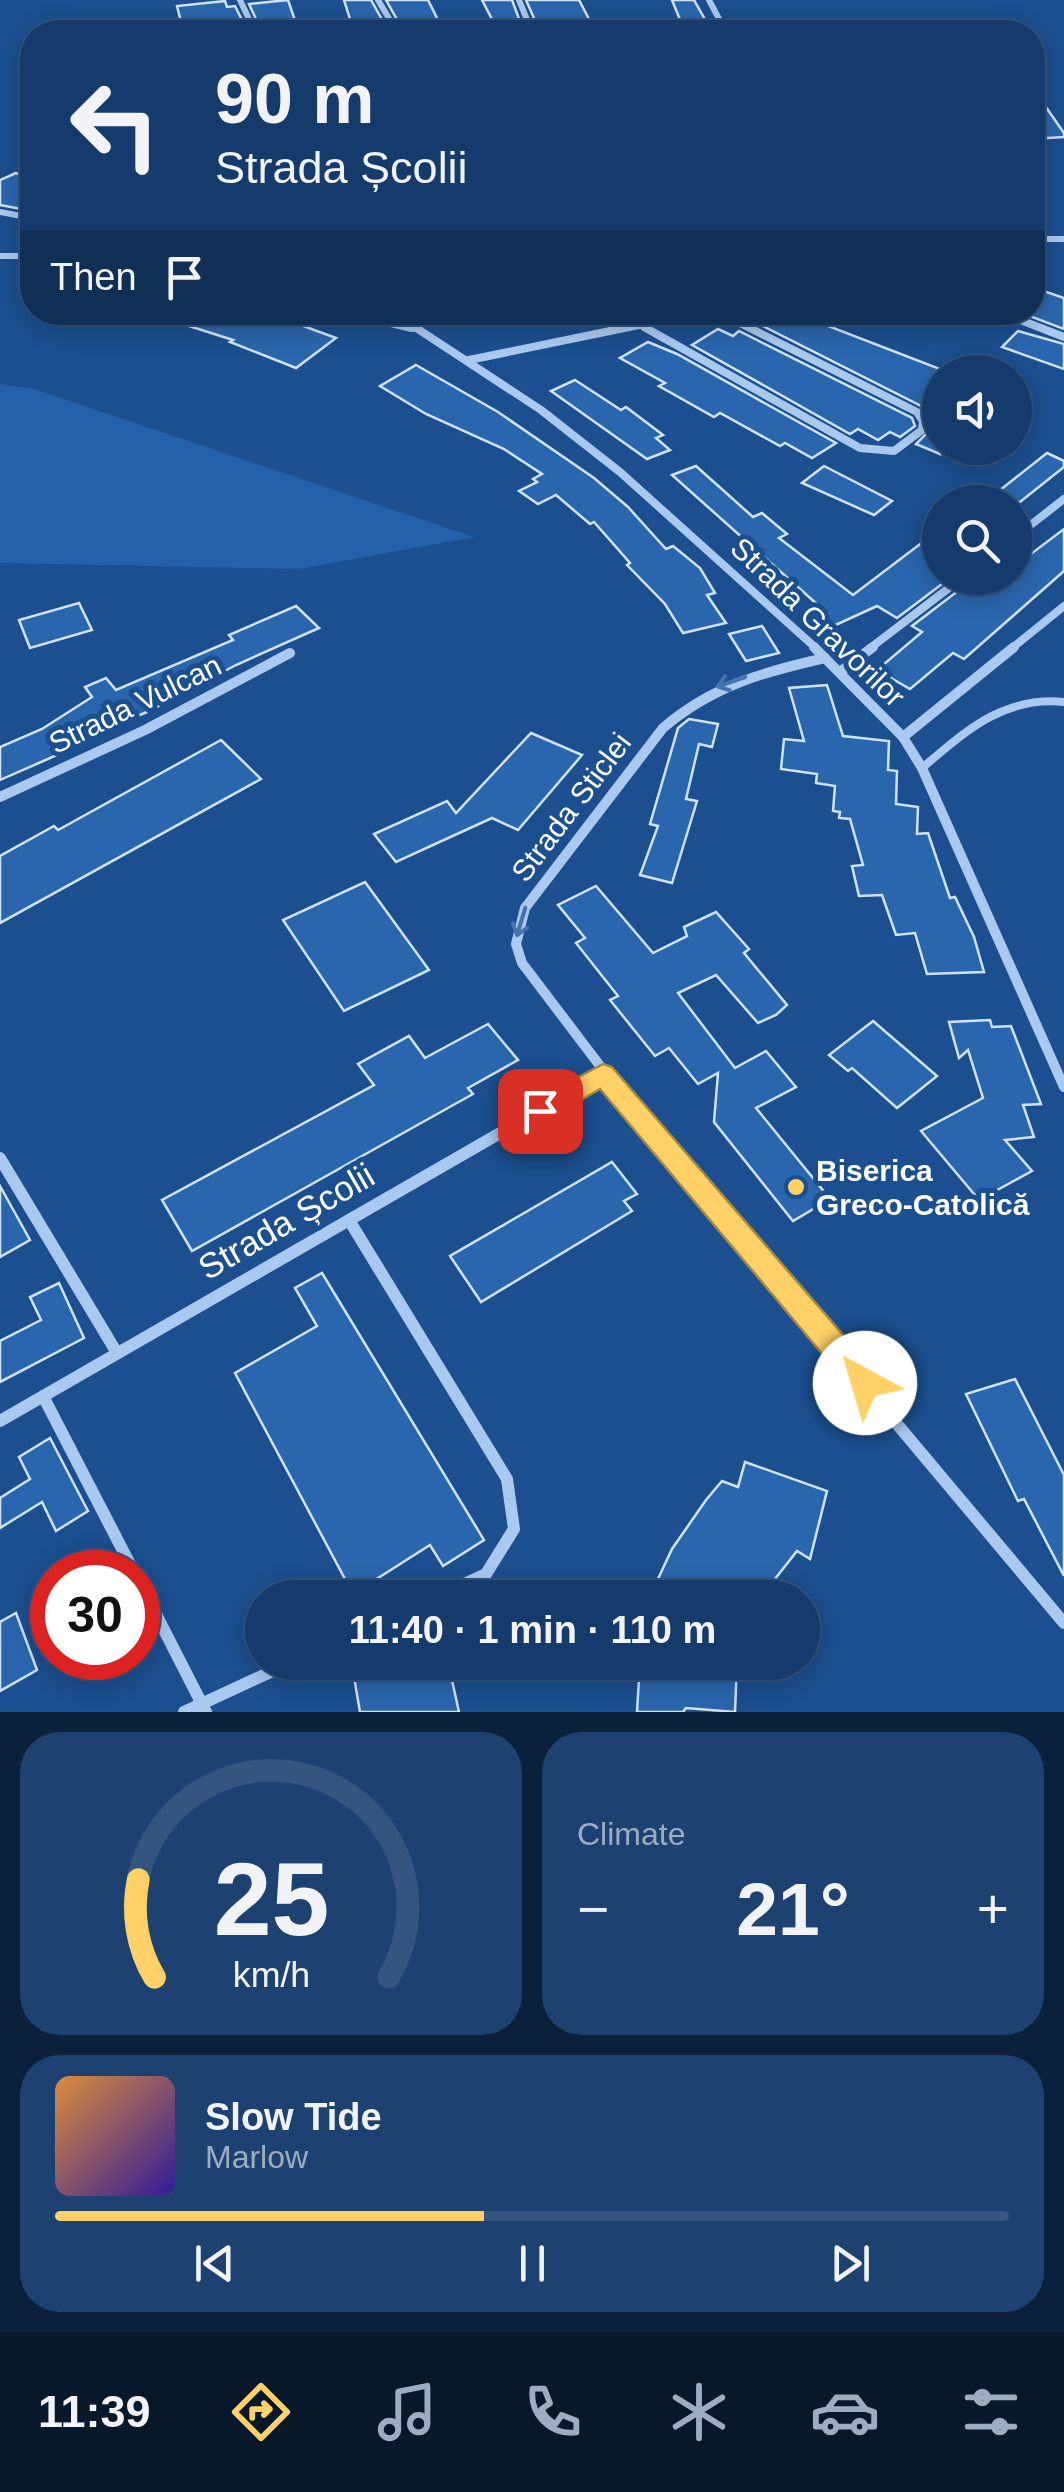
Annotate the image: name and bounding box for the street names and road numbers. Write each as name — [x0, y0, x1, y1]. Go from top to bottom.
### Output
street label: Strada Gravorilor — [724, 531, 912, 713]
street label: Strada Vulcan — [44, 648, 226, 760]
street label: Strada Sticlei — [505, 726, 637, 888]
street label: Strada Școlii — [191, 1155, 381, 1287]

